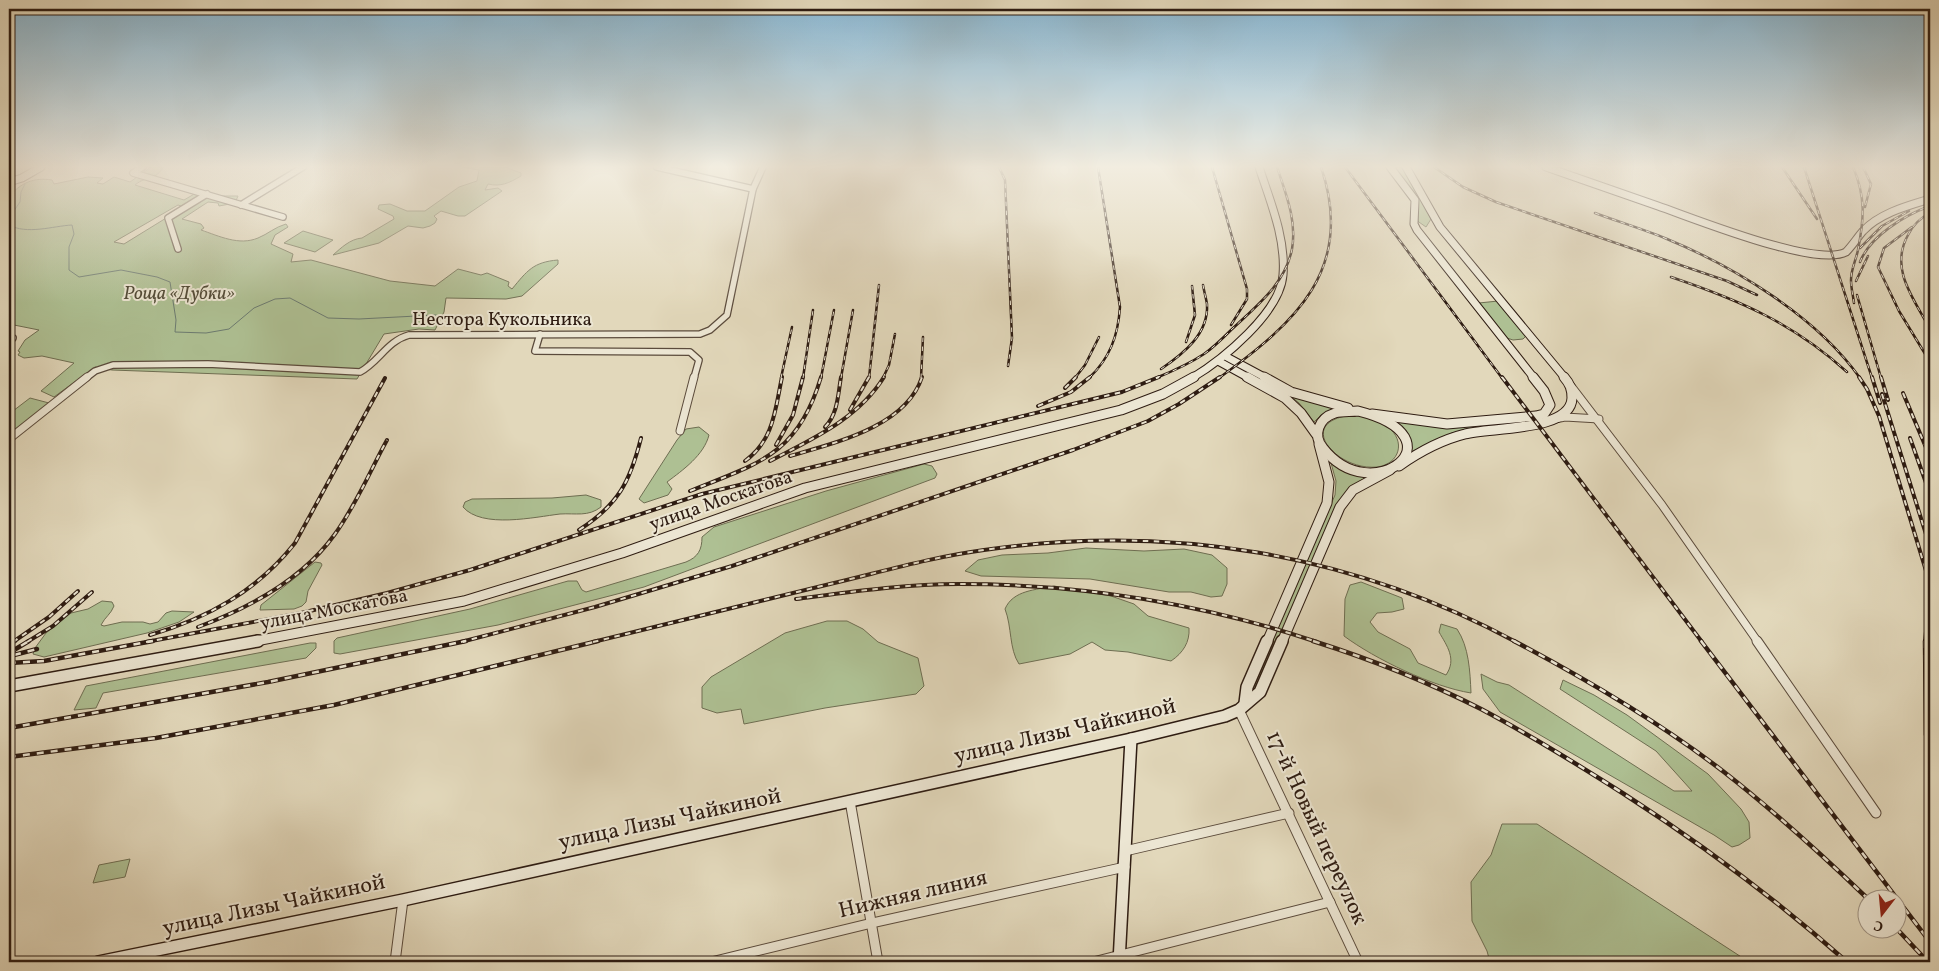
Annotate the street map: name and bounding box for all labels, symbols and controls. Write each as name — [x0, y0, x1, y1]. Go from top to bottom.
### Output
park label: Роща «Дубки» — [123, 281, 235, 307]
street label: Нестора Кукольника — [412, 307, 592, 333]
street label: улица Москатова — [646, 464, 796, 538]
street label: улица Москатова — [258, 583, 410, 637]
street label: улица Лизы Чайкиной — [951, 691, 1179, 773]
street label: 17-й Новый переулок — [1257, 726, 1375, 930]
street label: улица Лизы Чайкиной — [556, 781, 784, 859]
street label: Нижняя линия — [836, 863, 990, 927]
street label: улица Лизы Чайкиной — [160, 867, 388, 945]
north arrow — [1856, 888, 1906, 938]
text: С — [1872, 915, 1886, 935]

